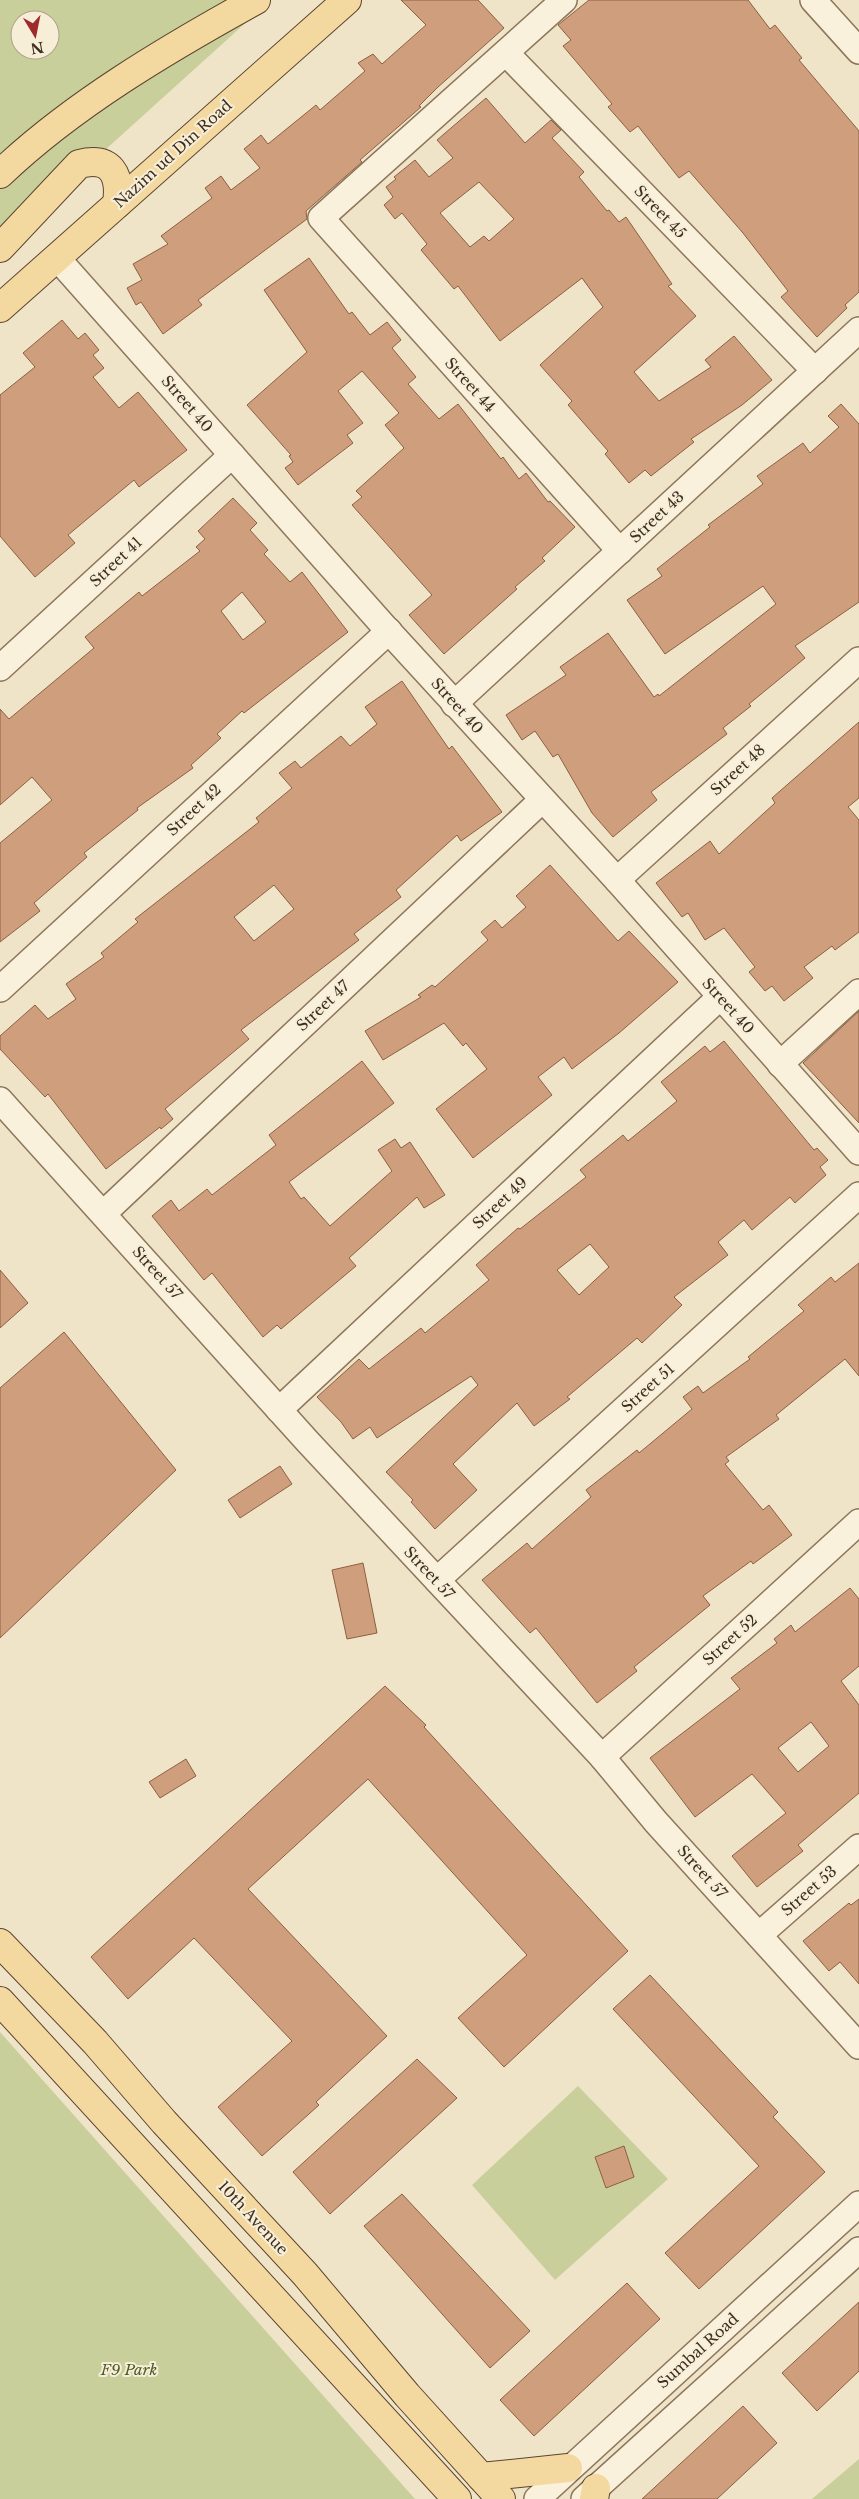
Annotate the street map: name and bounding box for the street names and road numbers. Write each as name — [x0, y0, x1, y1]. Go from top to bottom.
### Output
street label: Nazim ud Din Road — [110, 96, 236, 212]
street label: Street 45 — [630, 181, 690, 242]
street label: Street 44 — [441, 353, 500, 416]
street label: Street 40 — [158, 371, 217, 436]
street label: Street 43 — [626, 487, 688, 547]
street label: Street 41 — [85, 533, 146, 591]
street label: Street 40 — [427, 674, 487, 738]
street label: Street 48 — [706, 740, 769, 799]
street label: Street 42 — [163, 780, 225, 840]
street label: Street 40 — [698, 974, 758, 1038]
street label: Street 47 — [292, 976, 354, 1035]
street label: Street 49 — [468, 1173, 531, 1233]
street label: Street 57 — [128, 1242, 187, 1304]
street label: Street 51 — [617, 1359, 678, 1416]
street label: Street 57 — [400, 1542, 459, 1603]
street label: Street 52 — [698, 1610, 761, 1669]
street label: Street 57 — [673, 1841, 732, 1903]
street label: Street 53 — [777, 1861, 840, 1920]
street label: 10th Avenue — [214, 2177, 292, 2259]
street label: Sumbal Road — [653, 2309, 742, 2392]

